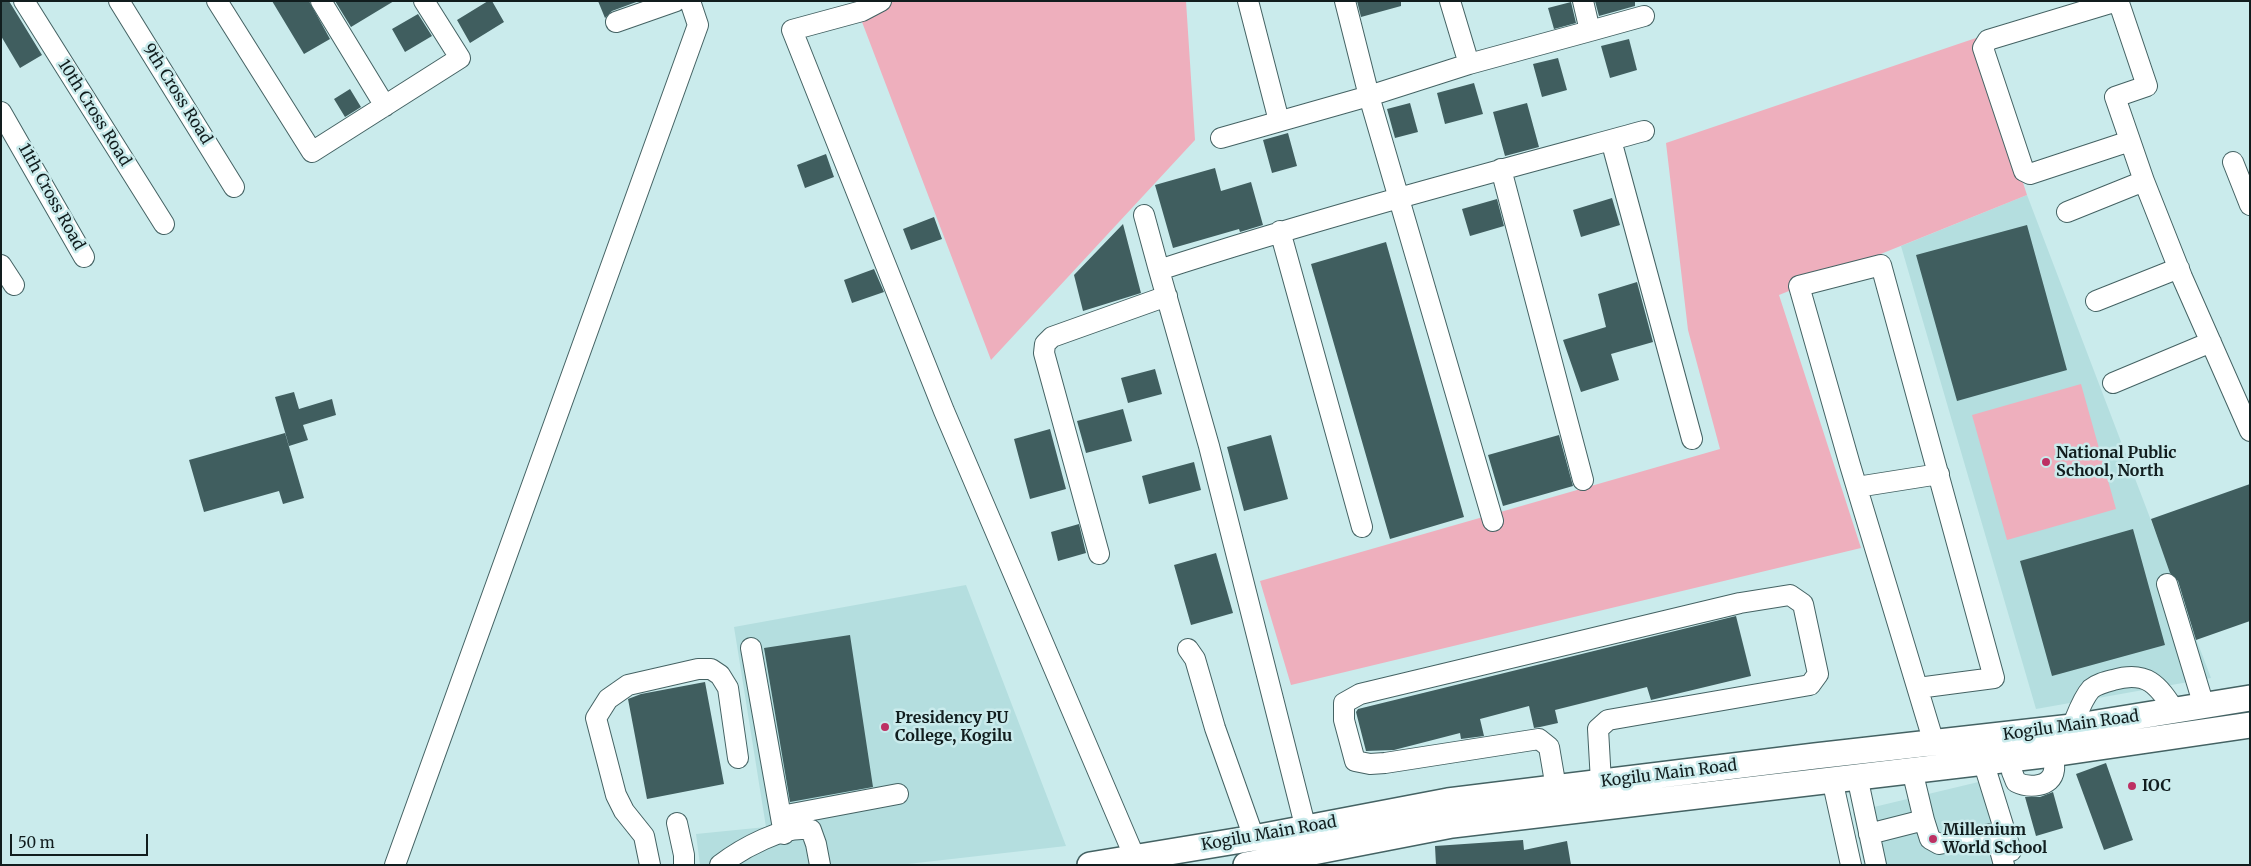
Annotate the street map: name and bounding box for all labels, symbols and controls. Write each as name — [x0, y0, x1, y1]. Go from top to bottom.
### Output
street label: 9th Cross Road — [138, 40, 216, 148]
street label: 10th Cross Road — [54, 56, 134, 170]
street label: 11th Cross Road — [14, 140, 88, 254]
place label: National Public School, North — [2056, 443, 2177, 481]
marker: National Public School, North — [2040, 456, 2052, 468]
street label: Kogilu Main Road — [2002, 707, 2140, 745]
place label: Presidency PU College, Kogilu — [895, 708, 1012, 746]
marker: Presidency PU College, Kogilu — [879, 721, 891, 733]
street label: Kogilu Main Road — [1600, 756, 1738, 792]
place label: IOC — [2142, 776, 2171, 796]
marker: IOC — [2126, 780, 2138, 792]
street label: Kogilu Main Road — [1200, 813, 1338, 855]
place label: Millenium World School — [1943, 820, 2047, 858]
scale bar — [12, 824, 150, 856]
text: 50 m — [18, 833, 55, 852]
marker: Millenium World School — [1927, 833, 1939, 845]

